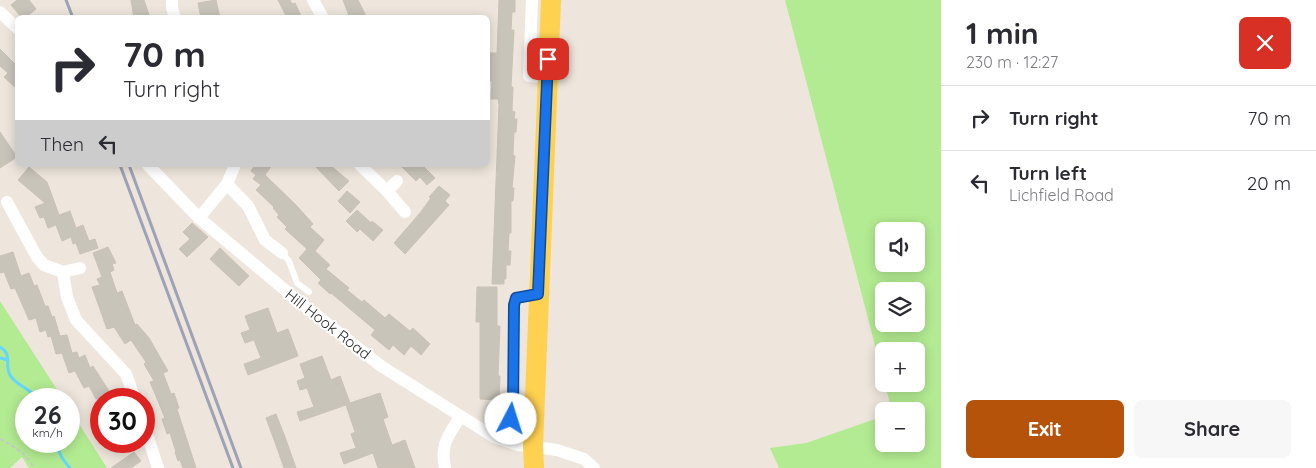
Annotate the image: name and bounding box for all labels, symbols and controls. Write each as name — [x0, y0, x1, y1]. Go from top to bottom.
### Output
text: 1 min — [966, 14, 1039, 52]
button: close — [1239, 17, 1291, 69]
text: 70 m — [123, 32, 206, 76]
icon: right — [40, 35, 105, 100]
pin — [527, 38, 569, 80]
icon: arrive — [534, 45, 562, 73]
text: 230 m · 12:27 — [966, 52, 1058, 72]
text: Turn right — [123, 75, 220, 103]
icon: right — [966, 104, 994, 132]
text: Turn right — [1009, 106, 1098, 130]
text: 70 m — [1247, 106, 1291, 130]
icon: left — [94, 130, 122, 158]
text: Then — [40, 132, 84, 156]
text: Turn left — [1009, 161, 1087, 185]
icon: left — [966, 169, 994, 197]
text: 20 m — [1247, 171, 1291, 195]
text: Lichfield Road — [1009, 185, 1114, 205]
map controls — [875, 222, 925, 452]
button: sound — [875, 222, 925, 272]
button: layers — [875, 282, 925, 332]
street label: Hill Hook Road — [281, 285, 375, 363]
button: + — [875, 342, 925, 392]
speed limit sign: 30 — [90, 388, 155, 453]
position arrow — [484, 392, 536, 444]
text: 26 — [33, 399, 62, 430]
button: Exit — [966, 400, 1124, 458]
button: Share — [1134, 400, 1291, 458]
button: − — [875, 402, 925, 452]
text: km/h — [32, 425, 63, 440]

